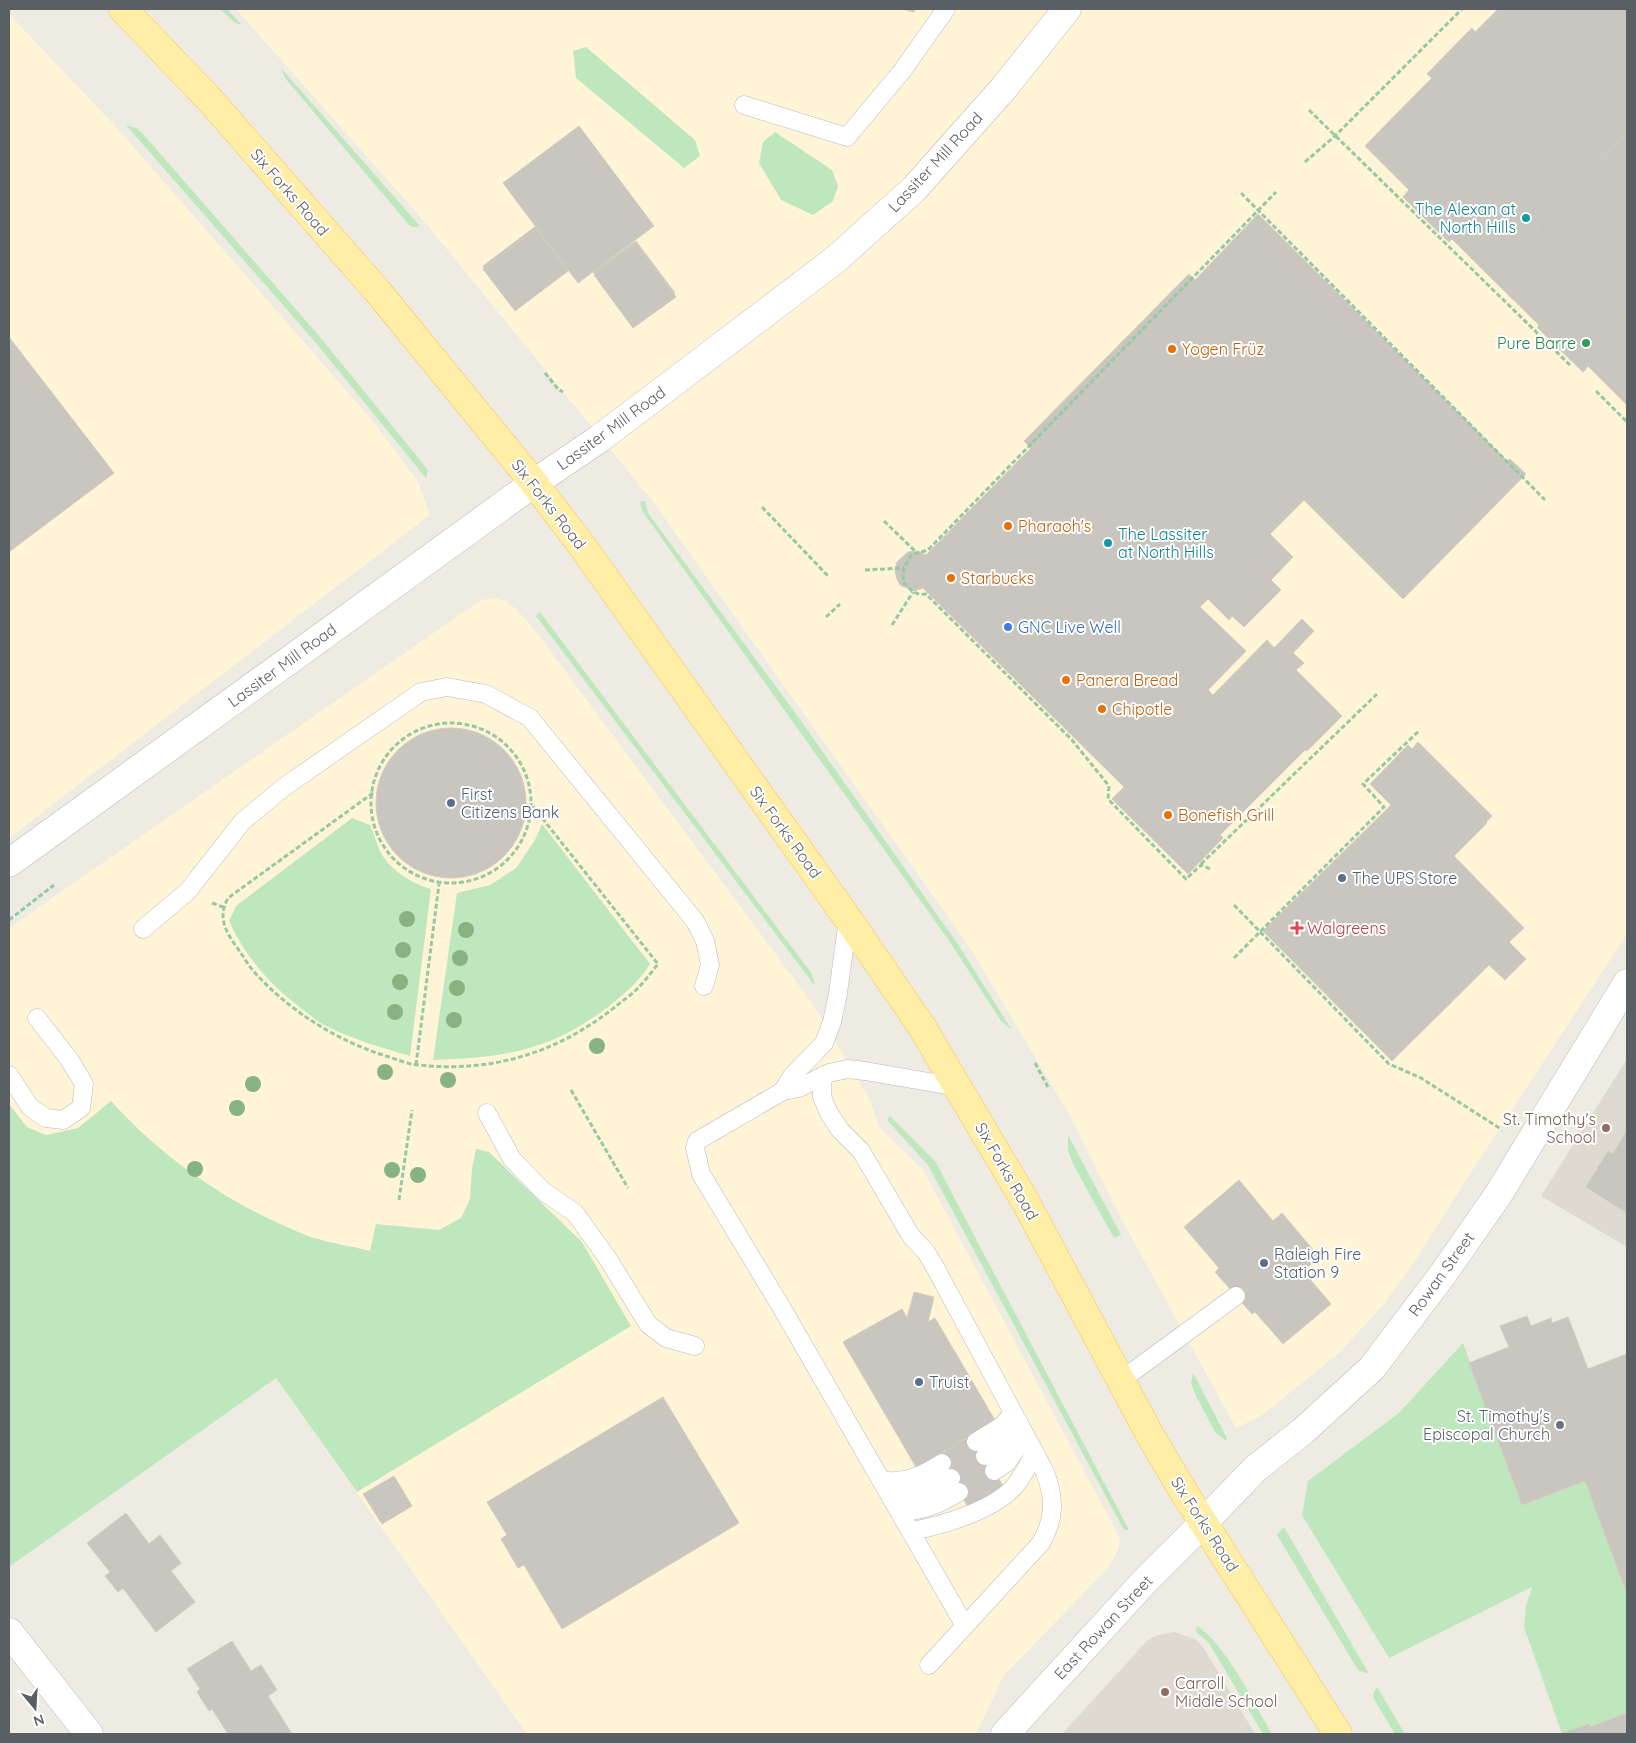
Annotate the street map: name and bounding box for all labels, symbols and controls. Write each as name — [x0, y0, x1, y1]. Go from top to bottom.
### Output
street label: Lassiter Mill Road — [883, 108, 987, 216]
street label: Six Forks Road — [247, 144, 333, 240]
place label: The Alexan at North Hills — [1415, 199, 1516, 237]
marker: The Alexan at North Hills — [1520, 212, 1532, 224]
place label: Pure Barre — [1497, 333, 1576, 353]
marker: Pure Barre — [1580, 337, 1592, 349]
place label: Yogen Früz — [1182, 339, 1264, 359]
marker: Yogen Früz — [1166, 343, 1178, 355]
street label: Lassiter Mill Road — [553, 382, 669, 474]
street label: Six Forks Road — [507, 455, 591, 553]
place label: Pharaoh's — [1018, 516, 1091, 536]
marker: Pharaoh's — [1002, 520, 1014, 532]
place label: The Lassiter at North Hills — [1118, 524, 1214, 562]
marker: The Lassiter at North Hills — [1102, 537, 1114, 549]
place label: Starbucks — [961, 568, 1034, 588]
marker: Starbucks — [945, 572, 957, 584]
place label: GNC Live Well — [1018, 617, 1121, 637]
street label: Lassiter Mill Road — [224, 619, 340, 711]
marker: GNC Live Well — [1002, 621, 1014, 633]
place label: Panera Bread — [1076, 670, 1178, 690]
marker: Panera Bread — [1060, 674, 1072, 686]
place label: Chipotle — [1112, 699, 1172, 719]
marker: Chipotle — [1096, 703, 1108, 715]
street label: Six Forks Road — [746, 782, 826, 882]
place label: First Citizens Bank — [461, 784, 559, 822]
marker: First Citizens Bank — [445, 797, 457, 809]
place label: Bonefish Grill — [1178, 805, 1275, 825]
marker: Bonefish Grill — [1162, 809, 1174, 821]
place label: The UPS Store — [1352, 868, 1457, 888]
marker: The UPS Store — [1336, 872, 1348, 884]
place label: Walgreens — [1307, 918, 1386, 938]
marker: Walgreens — [1291, 922, 1303, 934]
place label: St. Timothy's School — [1503, 1109, 1596, 1147]
street label: Six Forks Road — [971, 1119, 1043, 1223]
marker: St. Timothy's School — [1600, 1122, 1612, 1134]
street label: Rowan Street — [1404, 1228, 1478, 1320]
place label: Raleigh Fire Station 9 — [1274, 1244, 1361, 1282]
marker: Raleigh Fire Station 9 — [1258, 1257, 1270, 1269]
place label: Truist — [929, 1372, 969, 1392]
marker: Truist — [913, 1376, 925, 1388]
place label: St. Timothy's Episcopal Church — [1423, 1406, 1550, 1444]
marker: St. Timothy's Episcopal Church — [1554, 1419, 1566, 1431]
street label: Six Forks Road — [1167, 1473, 1243, 1575]
street label: East Rowan Street — [1049, 1571, 1157, 1683]
place label: Carroll Middle School — [1175, 1673, 1277, 1711]
north arrow — [10, 1683, 60, 1733]
marker: Carroll Middle School — [1159, 1686, 1171, 1698]
text: N — [31, 1710, 47, 1731]

